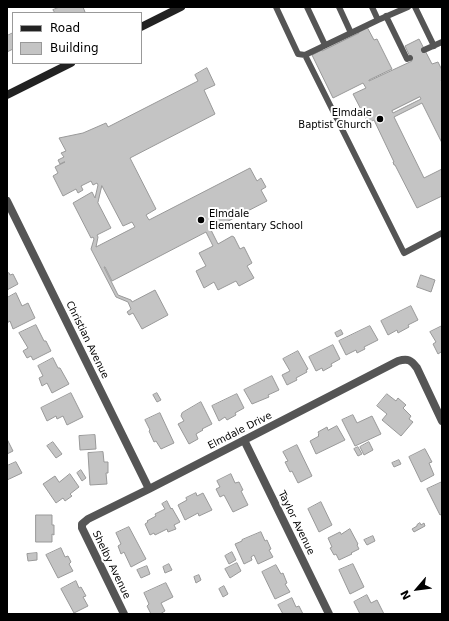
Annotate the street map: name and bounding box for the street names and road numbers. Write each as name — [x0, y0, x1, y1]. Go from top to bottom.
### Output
street label: Christian Avenue — [63, 299, 111, 381]
street label: Elmdale Drive — [206, 410, 274, 452]
street label: Taylor Avenue — [275, 489, 317, 557]
street label: Shelby Avenue — [89, 529, 133, 601]

